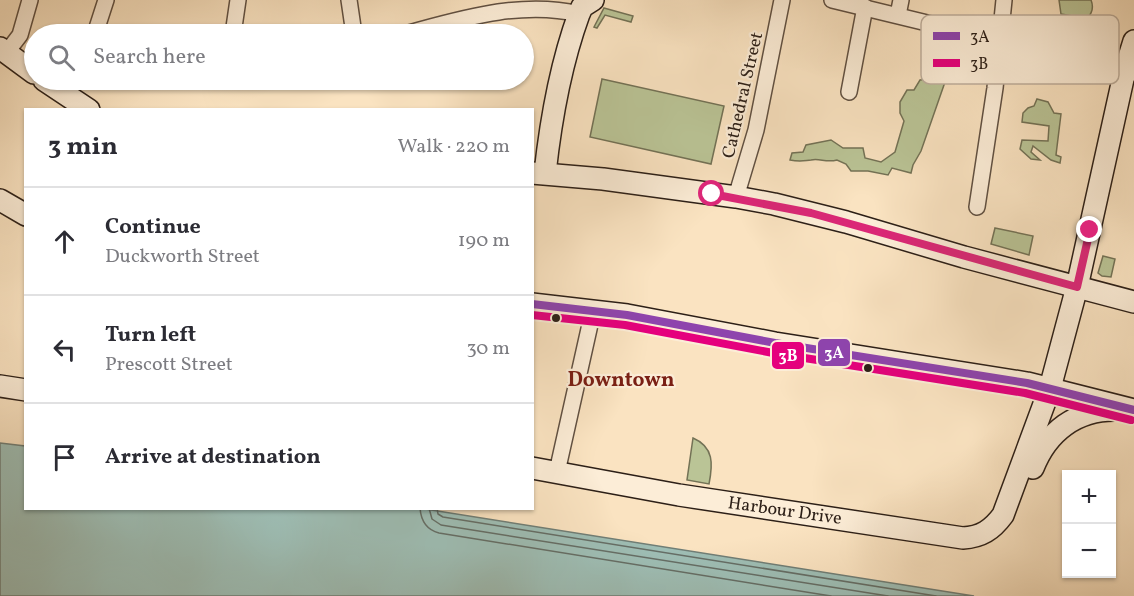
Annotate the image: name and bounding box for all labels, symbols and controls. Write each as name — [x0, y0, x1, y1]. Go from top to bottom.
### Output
legend — [921, 15, 1119, 84]
search box — [24, 24, 534, 90]
text: 3A — [970, 27, 989, 49]
street label: Cathedral Street — [717, 30, 770, 161]
icon: search — [45, 41, 78, 74]
text: Search here — [93, 42, 206, 73]
text: 3B — [970, 54, 988, 76]
text: 3 min — [48, 129, 118, 165]
text: Walk · 220 m — [398, 133, 510, 161]
route start — [698, 180, 724, 206]
text: Continue — [105, 212, 201, 243]
route end — [1076, 216, 1102, 242]
icon: ahead — [48, 225, 81, 258]
text: 190 m — [458, 227, 510, 255]
text: Duckworth Street — [105, 243, 260, 271]
unlabelled marker — [550, 312, 562, 324]
text: Turn left — [105, 320, 196, 351]
icon: left — [48, 333, 81, 366]
text: 30 m — [466, 335, 510, 363]
line badge: 3A — [817, 338, 851, 367]
line badge: 3B — [771, 341, 805, 370]
text: 3A — [824, 343, 844, 365]
text: 3B — [779, 346, 798, 368]
text: Prescott Street — [105, 351, 233, 379]
unlabelled marker — [862, 362, 874, 374]
district label: Downtown — [567, 366, 675, 395]
icon: arrive — [48, 441, 81, 474]
text: Arrive at destination — [105, 442, 321, 473]
map controls — [1062, 470, 1116, 578]
button: + — [1062, 470, 1116, 524]
street label: Harbour Drive — [726, 491, 843, 532]
button: − — [1062, 524, 1116, 578]

